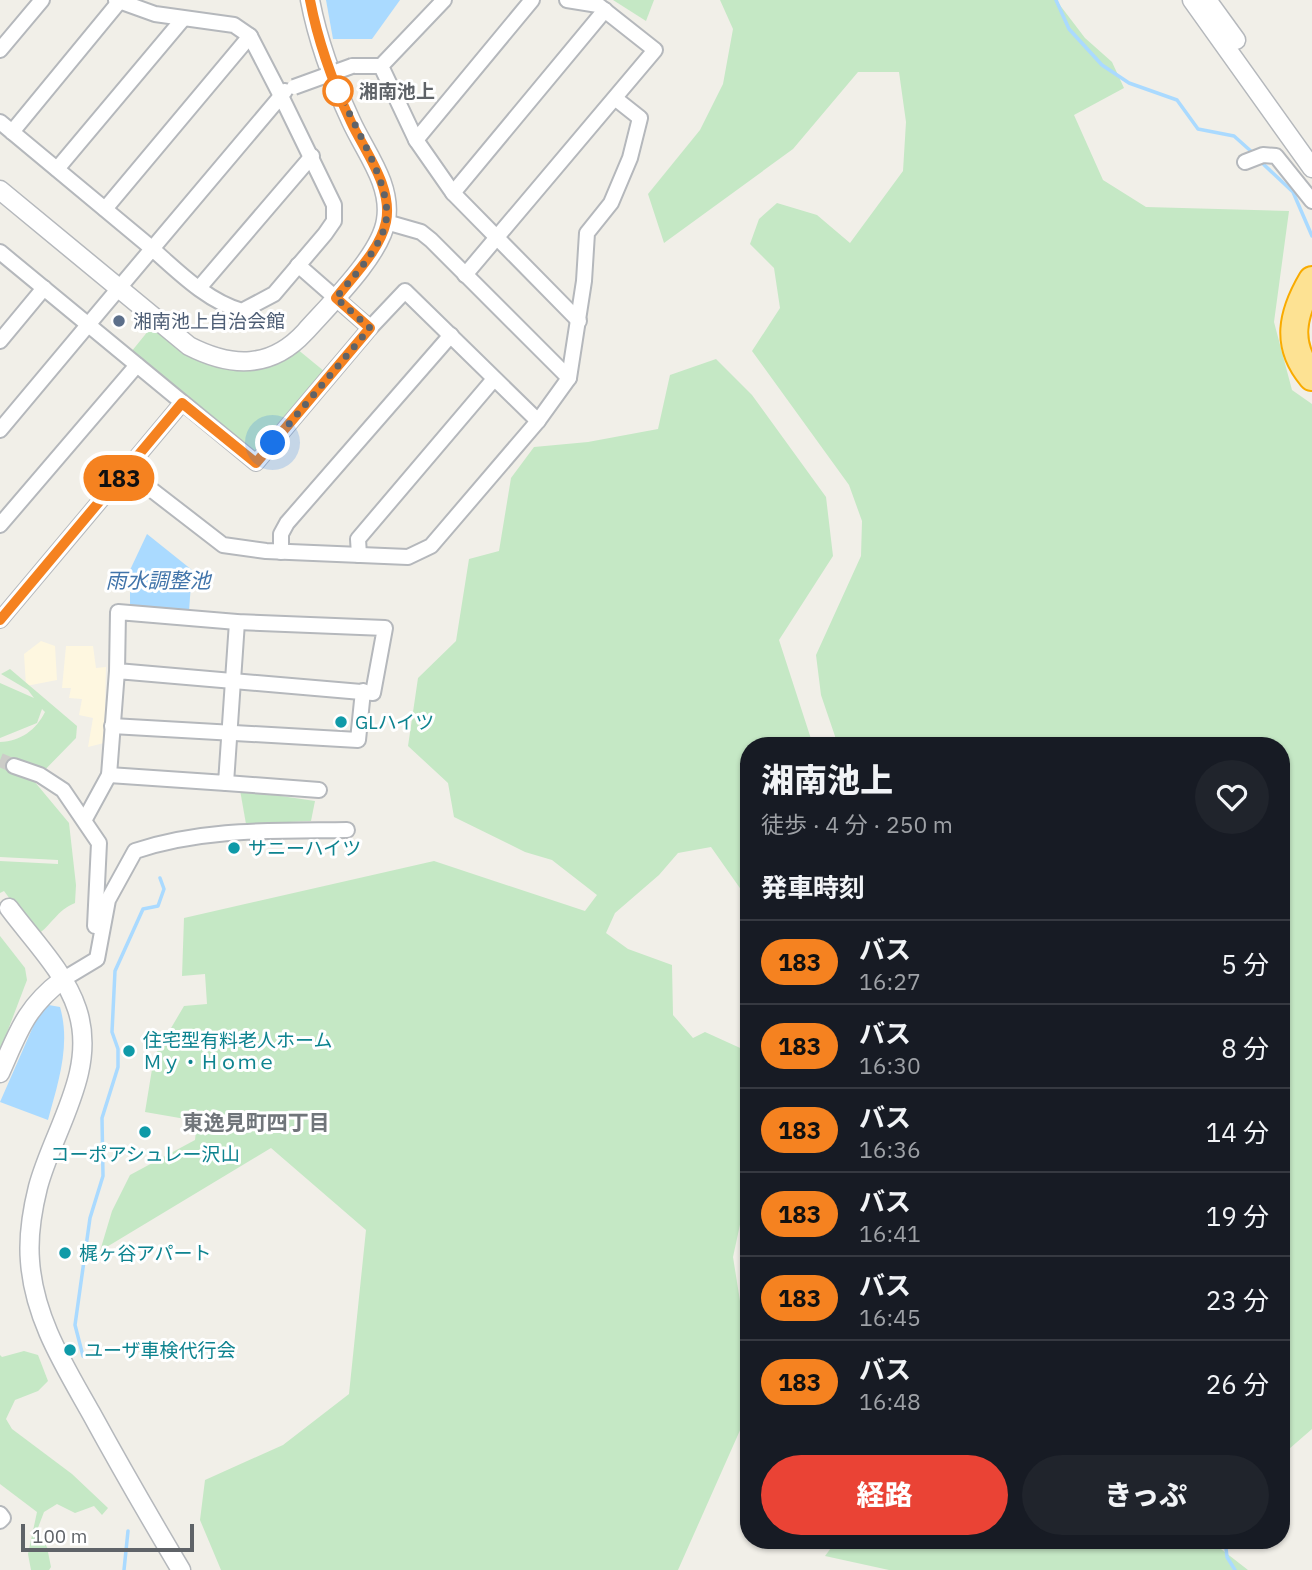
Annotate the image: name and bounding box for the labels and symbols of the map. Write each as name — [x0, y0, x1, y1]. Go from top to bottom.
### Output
marker: 湘南池上 — [323, 76, 353, 106]
place label: 湘南池上 — [359, 79, 435, 103]
place label: 湘南池上自治会館 — [133, 309, 285, 333]
marker: 湘南池上自治会館 — [111, 313, 127, 329]
your location — [255, 425, 290, 460]
line badge: 183 — [79, 455, 159, 501]
water label: 雨水調整池 — [106, 566, 212, 594]
place label: GLハイツ — [355, 710, 434, 734]
marker: GLハイツ — [333, 714, 349, 730]
place label: サニーハイツ — [248, 836, 361, 860]
marker: サニーハイツ — [226, 840, 242, 856]
place label: 住宅型有料老人ホーム Ｍｙ・Ｈｏｍｅ — [143, 1028, 332, 1074]
marker: 住宅型有料老人ホーム Ｍｙ・Ｈｏｍｅ — [121, 1043, 137, 1059]
district label: 東逸見町四丁目 — [183, 1108, 330, 1136]
marker: コーポアシュレー沢山 — [137, 1124, 153, 1140]
place label: コーポアシュレー沢山 — [51, 1142, 239, 1166]
place label: 梶ヶ谷アパート — [79, 1241, 212, 1265]
marker: 梶ヶ谷アパート — [57, 1245, 73, 1261]
place label: ユーザ車検代行会 — [84, 1338, 236, 1362]
marker: ユーザ車検代行会 — [62, 1342, 78, 1358]
scale bar — [21, 1521, 194, 1553]

